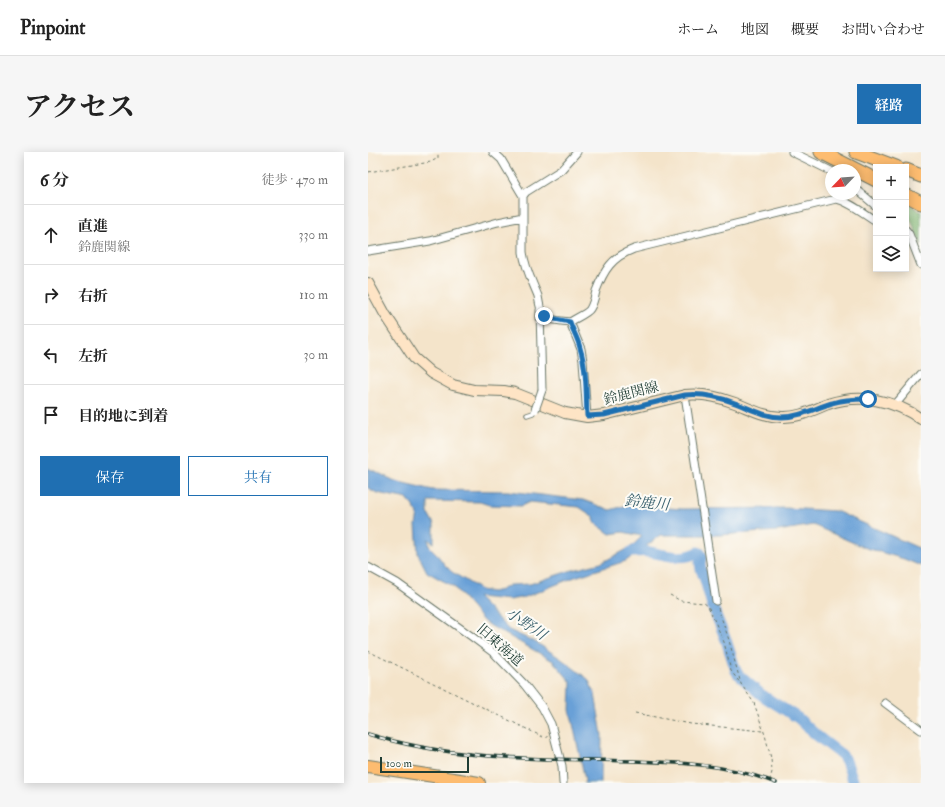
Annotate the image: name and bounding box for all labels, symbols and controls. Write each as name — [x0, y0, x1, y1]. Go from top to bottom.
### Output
text: Pinpoint — [20, 16, 85, 40]
text: ホーム — [677, 21, 719, 38]
text: 地図 — [741, 21, 769, 38]
text: 概要 — [791, 21, 819, 38]
text: お問い合わせ — [841, 21, 925, 38]
button: 経路 — [857, 84, 921, 124]
text: アクセス — [24, 90, 135, 125]
north arrow — [825, 164, 861, 200]
map controls — [873, 164, 909, 272]
button: + — [873, 164, 909, 200]
text: 6 分 — [40, 170, 69, 191]
text: 徒歩 · 470 m — [262, 172, 328, 188]
button: − — [873, 200, 909, 236]
text: 直進 — [78, 217, 108, 236]
icon: ahead — [40, 224, 62, 246]
text: 330 m — [299, 227, 328, 243]
button: layers — [873, 236, 909, 272]
text: 鈴鹿関線 — [78, 239, 130, 255]
icon: right — [40, 284, 62, 306]
text: 右折 — [78, 287, 108, 306]
text: 110 m — [299, 287, 328, 303]
route end — [535, 307, 553, 325]
icon: left — [40, 344, 62, 366]
text: 左折 — [78, 347, 108, 366]
text: 30 m — [304, 347, 328, 363]
street label: 鈴鹿関線 — [602, 378, 660, 408]
route start — [859, 390, 877, 408]
icon: arrive — [40, 404, 62, 426]
text: 目的地に到着 — [78, 407, 168, 426]
button: 保存 — [40, 456, 180, 496]
button: 共有 — [188, 456, 328, 496]
water label: 鈴鹿川 — [624, 491, 672, 515]
water label: 小野川 — [502, 604, 552, 646]
street label: 旧東海道 — [473, 620, 527, 670]
scale bar — [380, 755, 469, 774]
text: 100 m — [386, 757, 412, 770]

